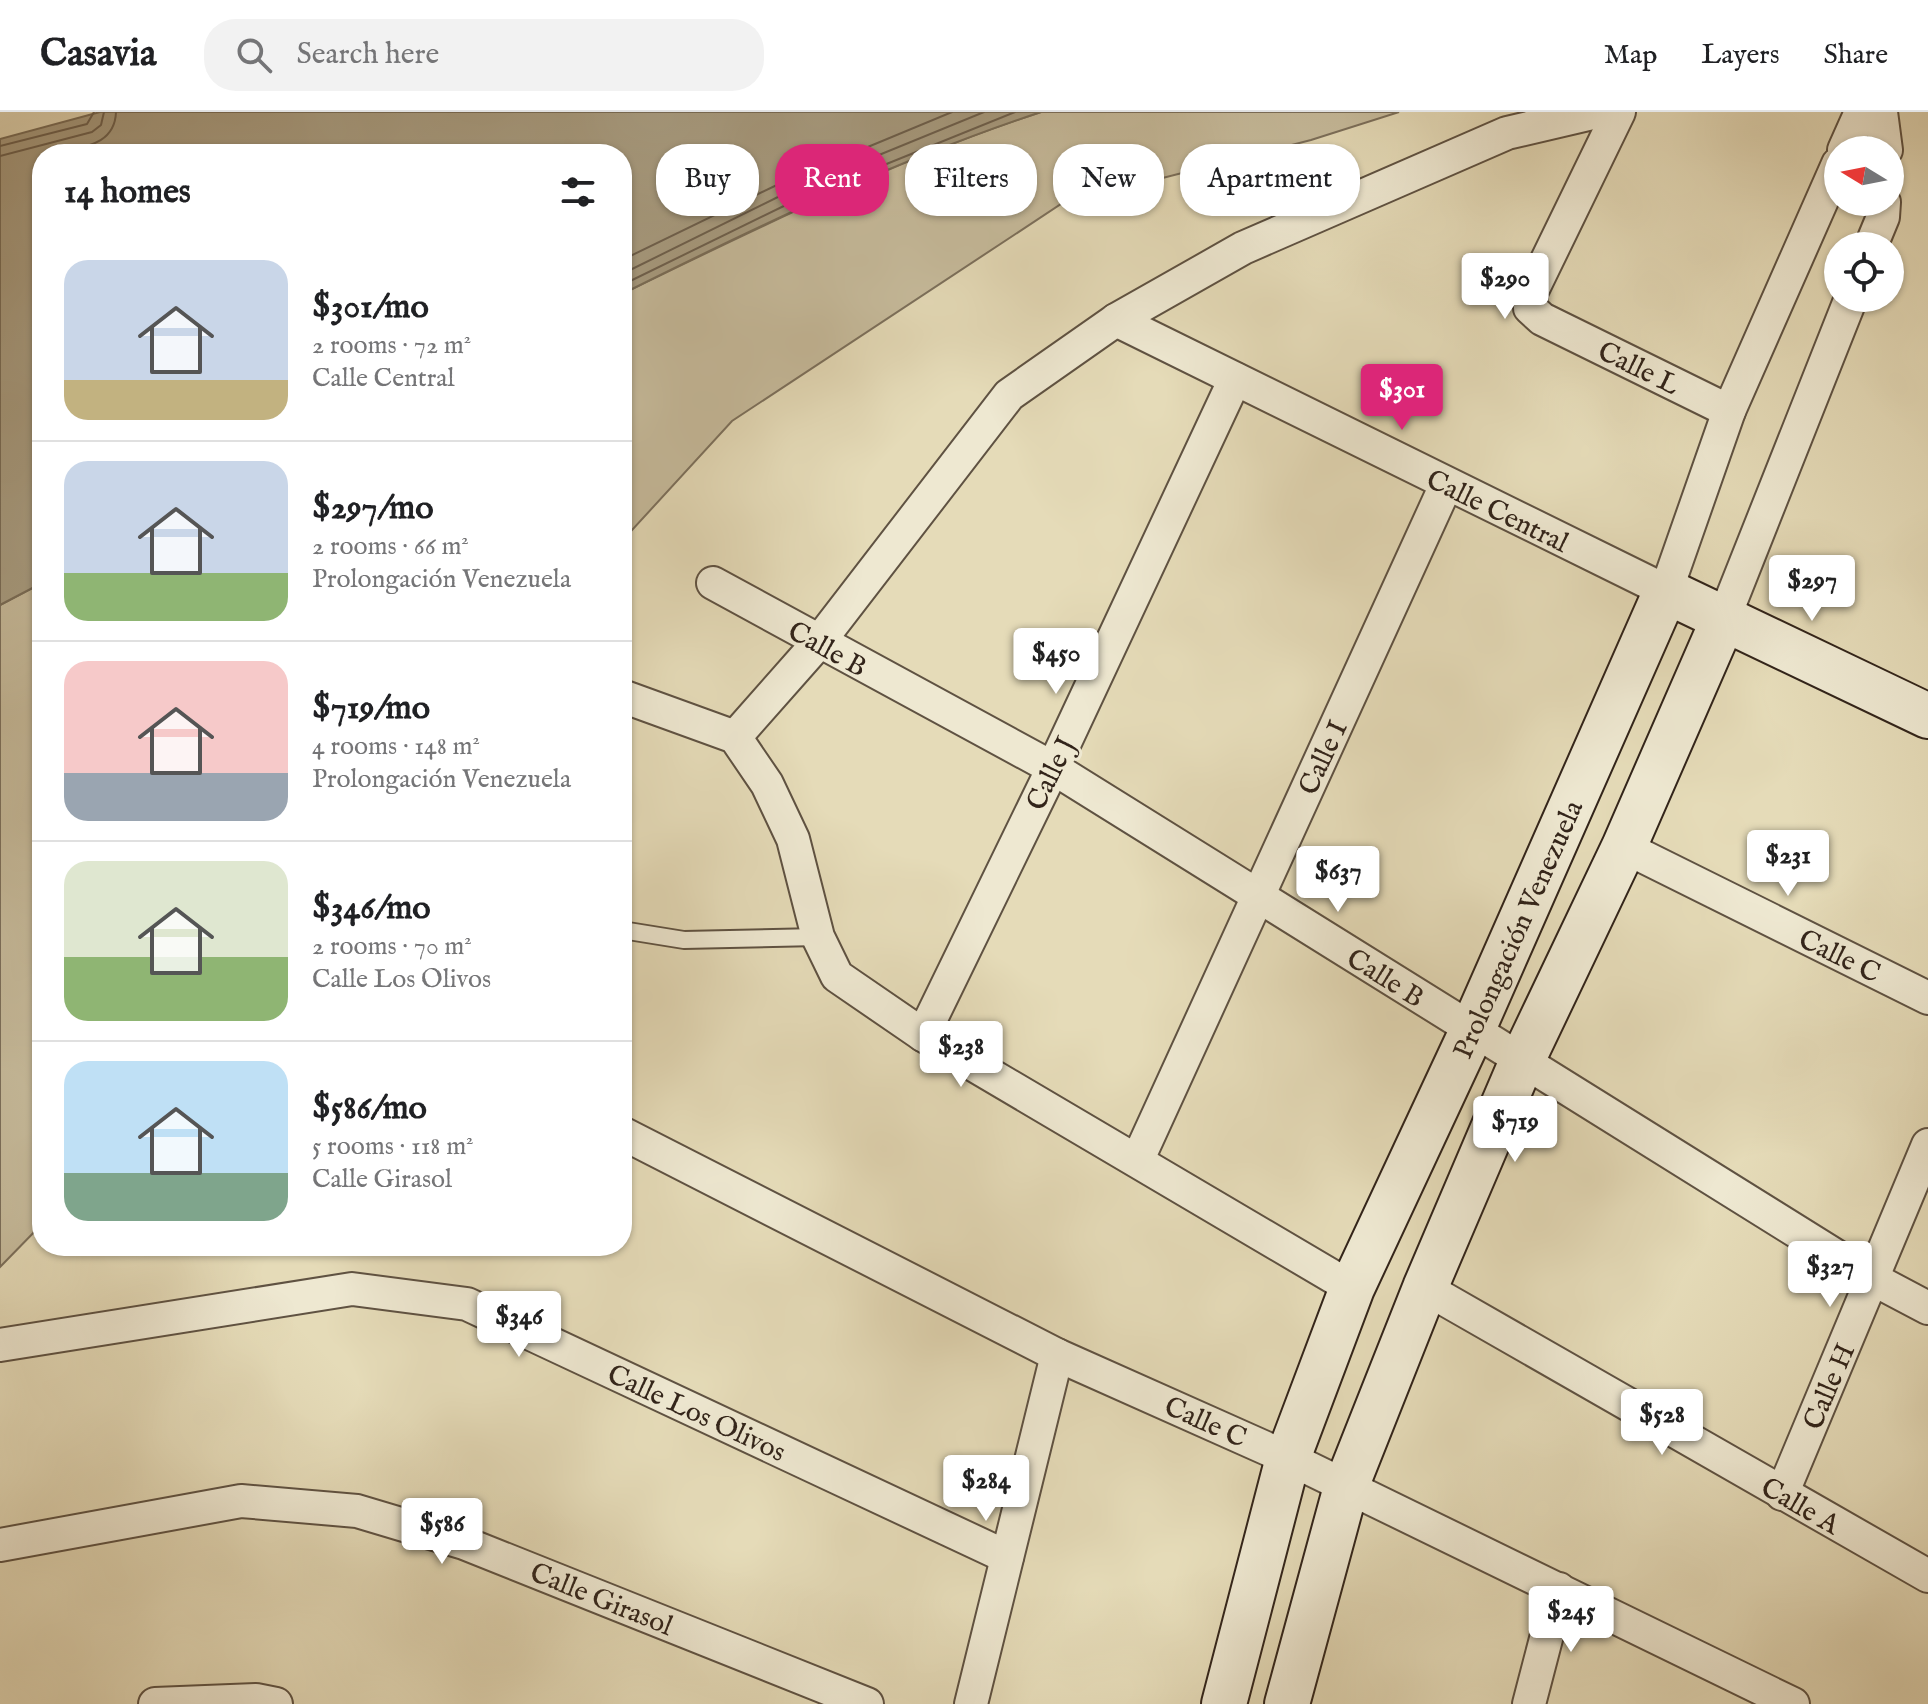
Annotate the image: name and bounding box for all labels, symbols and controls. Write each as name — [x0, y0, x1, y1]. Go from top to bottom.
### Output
search box — [204, 19, 764, 91]
text: Casavia — [40, 31, 156, 79]
icon: search — [232, 33, 276, 77]
text: Search here — [296, 36, 439, 74]
text: Map — [1604, 38, 1657, 73]
text: Layers — [1701, 38, 1780, 73]
text: Share — [1824, 38, 1888, 73]
north arrow — [1824, 136, 1904, 216]
map controls — [1824, 136, 1904, 312]
chip: Buy — [656, 144, 759, 216]
chip: Rent — [775, 144, 889, 216]
chip: Filters — [905, 144, 1037, 216]
chip: New — [1053, 144, 1164, 216]
chip: Apartment — [1180, 144, 1360, 216]
icon: filters — [556, 170, 600, 214]
text: 14 homes — [64, 171, 191, 214]
button: locate — [1824, 232, 1904, 312]
pin: $290 — [1458, 253, 1552, 321]
text: $290 — [1480, 262, 1530, 295]
text: $301/mo — [312, 286, 429, 329]
icon: home — [128, 292, 224, 388]
text: 2 rooms · 72 m² — [312, 329, 471, 362]
street label: Calle L — [1592, 335, 1684, 404]
text: Calle Central — [312, 362, 455, 395]
pin: $301 — [1355, 364, 1449, 432]
text: $301 — [1379, 373, 1425, 406]
street label: Calle Central — [1420, 463, 1574, 562]
text: $297/mo — [312, 487, 434, 530]
icon: home — [128, 493, 224, 589]
text: 2 rooms · 66 m² — [312, 530, 469, 563]
pin: $297 — [1765, 555, 1859, 623]
text: Prolongación Venezuela — [312, 563, 571, 596]
text: $297 — [1787, 564, 1837, 597]
street label: Calle B — [781, 614, 872, 686]
pin: $450 — [1009, 628, 1103, 696]
text: $450 — [1031, 637, 1081, 670]
text: $719/mo — [312, 687, 430, 730]
icon: home — [128, 693, 224, 789]
street label: Calle I — [1292, 715, 1357, 801]
text: 4 rooms · 148 m² — [312, 730, 480, 763]
street label: Calle J — [1019, 731, 1085, 817]
text: Prolongación Venezuela — [312, 763, 571, 796]
street label: Prolongación Venezuela — [1447, 795, 1592, 1065]
pin: $231 — [1741, 830, 1835, 898]
text: $231 — [1765, 839, 1811, 872]
pin: $637 — [1291, 846, 1385, 914]
text: $637 — [1314, 855, 1362, 888]
text: $346/mo — [312, 887, 431, 930]
icon: home — [128, 893, 224, 989]
street label: Calle C — [1792, 923, 1885, 992]
text: 2 rooms · 70 m² — [312, 930, 472, 963]
street label: Calle B — [1339, 942, 1430, 1016]
text: Calle Los Olivos — [312, 963, 491, 996]
pin: $238 — [914, 1021, 1008, 1089]
text: $238 — [938, 1030, 984, 1063]
text: $586/mo — [312, 1087, 427, 1130]
icon: home — [128, 1093, 224, 1189]
pin: $719 — [1468, 1096, 1562, 1164]
text: $719 — [1491, 1105, 1539, 1138]
text: 5 rooms · 118 m² — [312, 1130, 474, 1163]
text: Calle Girasol — [312, 1163, 452, 1196]
pin: $327 — [1783, 1241, 1877, 1309]
text: $327 — [1806, 1250, 1854, 1283]
pin: $346 — [472, 1291, 566, 1359]
text: $346 — [495, 1300, 543, 1333]
street label: Calle H — [1797, 1339, 1864, 1435]
street label: Calle Los Olivos — [601, 1358, 791, 1471]
pin: $528 — [1615, 1389, 1709, 1457]
street label: Calle C — [1158, 1390, 1252, 1457]
text: $528 — [1639, 1398, 1685, 1431]
pin: $284 — [939, 1455, 1033, 1523]
text: $284 — [961, 1464, 1011, 1497]
street label: Calle A — [1754, 1471, 1846, 1544]
pin: $586 — [395, 1498, 489, 1566]
text: $586 — [420, 1507, 464, 1540]
street label: Calle Girasol — [525, 1556, 678, 1645]
pin: $245 — [1524, 1586, 1618, 1654]
text: $245 — [1547, 1595, 1595, 1628]

